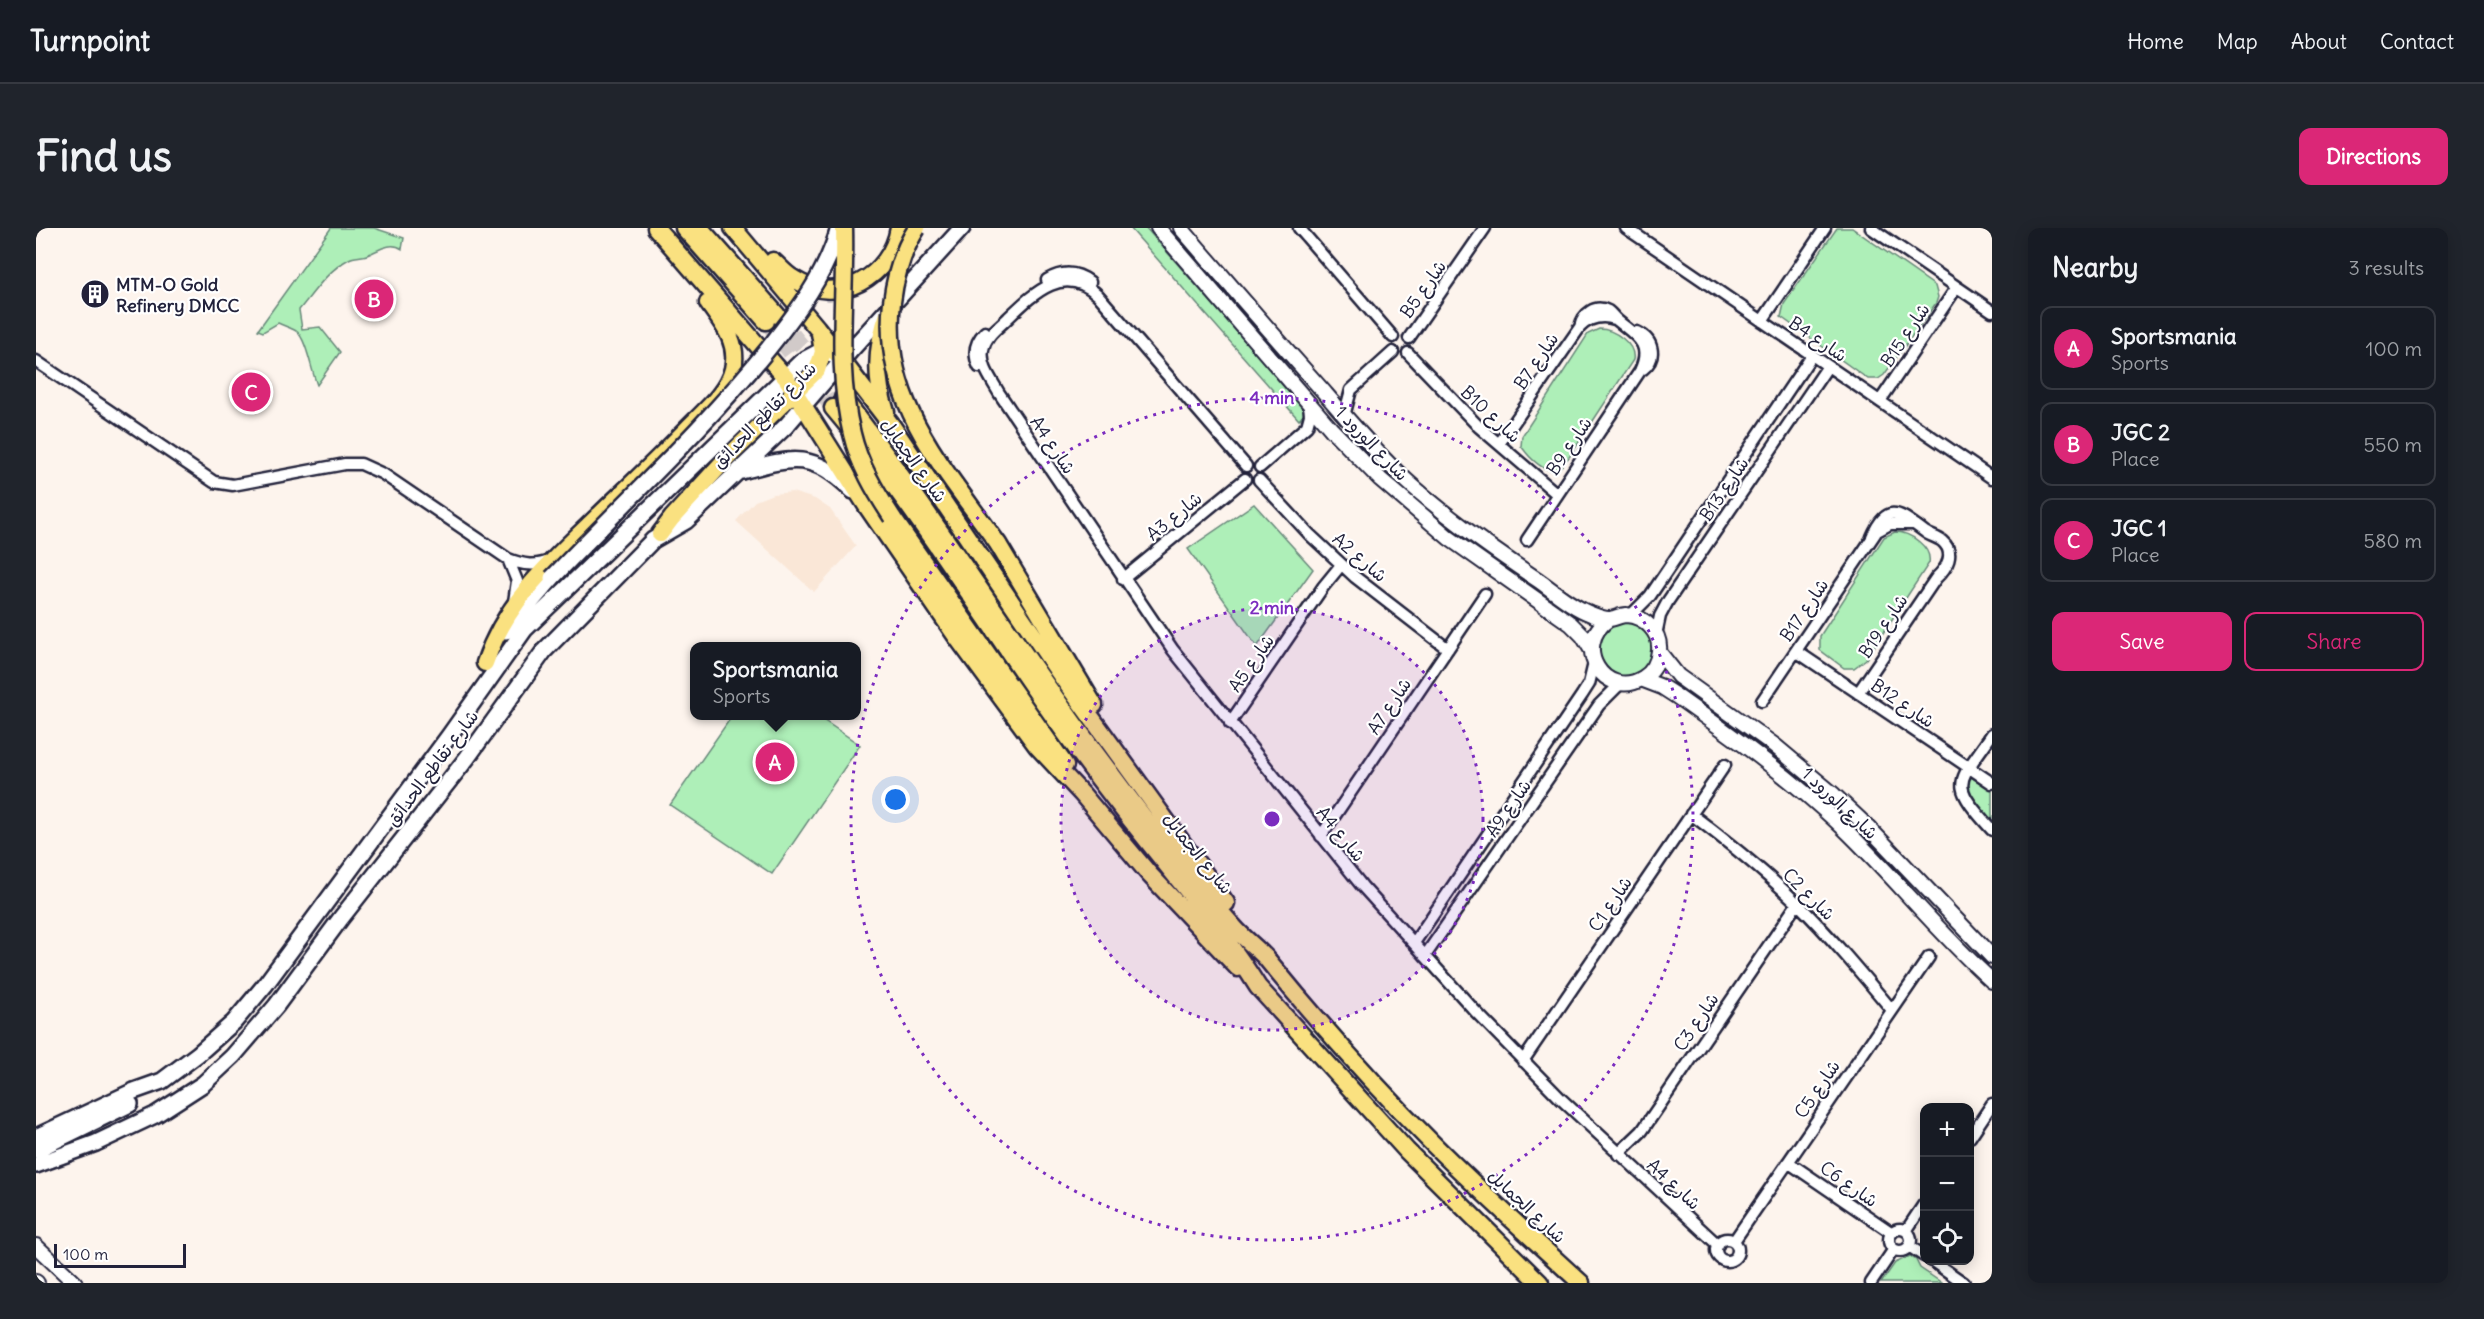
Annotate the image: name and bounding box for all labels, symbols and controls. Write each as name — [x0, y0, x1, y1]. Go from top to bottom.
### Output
text: Turnpoint — [30, 23, 150, 59]
text: Home — [2127, 28, 2184, 55]
text: Map — [2217, 28, 2258, 55]
text: About — [2291, 28, 2347, 55]
text: Contact — [2380, 28, 2454, 55]
button: Directions — [2299, 128, 2448, 185]
text: Find us — [36, 130, 172, 182]
text: Nearby — [2052, 251, 2138, 284]
text: 3 results — [2348, 255, 2424, 280]
street label: B5 شارع — [1395, 256, 1452, 323]
place label: MTM-O Gold Refinery DMCC — [116, 273, 240, 317]
pin: B — [354, 276, 394, 322]
building icon: MTM-O Gold Refinery DMCC — [79, 278, 111, 310]
street label: B15 شارع — [1875, 299, 1936, 372]
street label: B4 شارع — [1784, 311, 1852, 368]
text: Sportsmania — [2111, 322, 2237, 350]
street label: B7 شارع — [1509, 328, 1564, 394]
text: A — [2067, 336, 2080, 361]
text: 100 m — [2365, 336, 2422, 361]
text: Sports — [2111, 350, 2169, 375]
street label: شارع تقاطع الحدائق — [707, 357, 822, 475]
pin: C — [232, 370, 270, 414]
street label: B10 شارع — [1455, 380, 1526, 448]
text: 4 min — [1250, 386, 1295, 409]
street label: شارع الورود 1 — [1330, 400, 1414, 486]
street label: A4 شارع — [1024, 412, 1081, 479]
street label: B9 شارع — [1541, 412, 1598, 480]
street label: شارع الجمايل — [875, 413, 952, 507]
text: JGC 2 — [2111, 418, 2170, 446]
text: B — [2067, 432, 2080, 457]
text: 550 m — [2364, 432, 2422, 457]
text: Place — [2111, 446, 2159, 471]
street label: B13 شارع — [1694, 453, 1755, 526]
street label: A3 شارع — [1141, 487, 1207, 546]
text: JGC 1 — [2111, 514, 2167, 542]
street label: A2 شارع — [1327, 527, 1392, 588]
text: C — [2067, 528, 2080, 553]
text: 580 m — [2364, 528, 2422, 553]
text: Place — [2111, 542, 2159, 567]
street label: B17 شارع — [1775, 574, 1834, 646]
street label: B19 شارع — [1853, 590, 1914, 663]
text: 2 min — [1250, 596, 1295, 619]
button: Save — [2052, 612, 2232, 671]
button: Share — [2244, 612, 2424, 671]
street label: A5 شارع — [1223, 630, 1280, 697]
popup — [690, 642, 861, 720]
text: Sportsmania — [713, 655, 838, 683]
street label: A7 شارع — [1362, 673, 1417, 739]
street label: B12 شارع — [1866, 673, 1939, 733]
text: Sports — [713, 683, 770, 708]
street label: شارع تقاطع الحدائق — [381, 705, 485, 832]
pin: A — [756, 740, 794, 784]
street label: شارع الورود 1 — [1796, 762, 1883, 845]
street label: A9 شارع — [1480, 775, 1537, 842]
your location — [881, 785, 910, 814]
street label: A4 شارع — [1311, 801, 1370, 867]
street label: شارع الجمايل — [1157, 807, 1238, 899]
centre of rings — [1262, 809, 1282, 829]
street label: C2 شارع — [1777, 863, 1840, 926]
street label: C1 شارع — [1583, 872, 1638, 937]
street label: C3 شارع — [1668, 988, 1725, 1056]
street label: C5 شارع — [1789, 1055, 1846, 1123]
map controls — [1920, 1103, 1974, 1265]
button: + — [1920, 1103, 1974, 1157]
street label: A4 شارع — [1642, 1153, 1706, 1215]
street label: C6 شارع — [1815, 1156, 1882, 1213]
button: − — [1920, 1157, 1974, 1211]
street label: شارع الجمايل — [1482, 1164, 1571, 1249]
button: locate — [1920, 1211, 1974, 1265]
scale bar — [54, 1241, 186, 1268]
text: 100 m — [63, 1244, 108, 1264]

